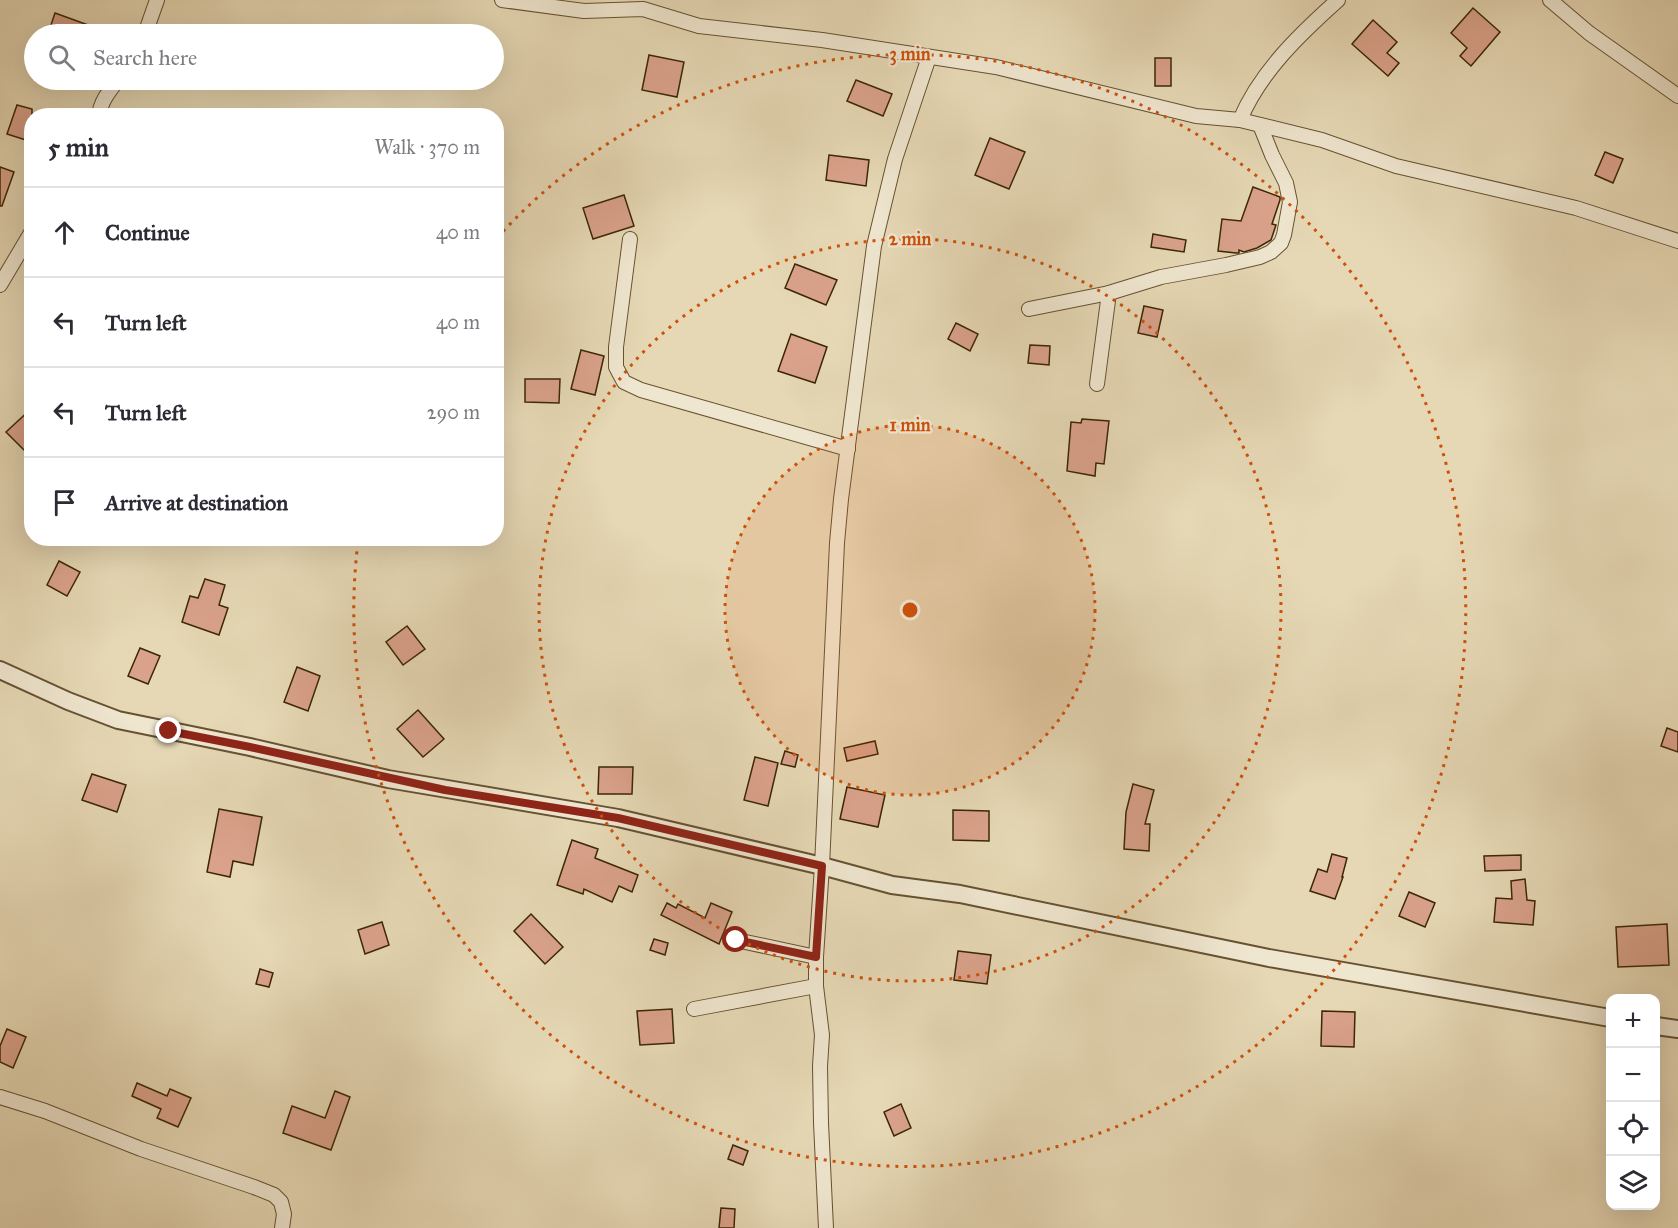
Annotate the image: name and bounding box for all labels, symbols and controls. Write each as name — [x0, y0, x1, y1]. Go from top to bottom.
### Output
search box — [24, 24, 504, 90]
icon: search — [45, 41, 78, 74]
text: 3 min — [890, 43, 931, 66]
text: Search here — [93, 44, 197, 71]
text: 5 min — [48, 131, 109, 163]
text: Walk · 370 m — [374, 135, 480, 159]
icon: ahead — [48, 216, 81, 249]
text: Continue — [105, 219, 190, 246]
text: 40 m — [436, 220, 480, 244]
text: 2 min — [889, 228, 932, 250]
icon: left — [48, 306, 81, 339]
text: Turn left — [105, 309, 187, 336]
text: 40 m — [436, 310, 480, 334]
icon: left — [48, 396, 81, 429]
text: Turn left — [105, 399, 187, 426]
text: 290 m — [427, 400, 480, 424]
text: 1 min — [890, 414, 931, 436]
icon: arrive — [48, 486, 81, 519]
text: Arrive at destination — [105, 489, 288, 516]
centre of rings — [900, 600, 920, 620]
route end — [155, 717, 181, 743]
route start — [722, 926, 748, 952]
map controls — [1606, 994, 1660, 1210]
button: + — [1606, 994, 1660, 1048]
button: − — [1606, 1048, 1660, 1102]
button: locate — [1606, 1102, 1660, 1156]
button: layers — [1606, 1156, 1660, 1210]

